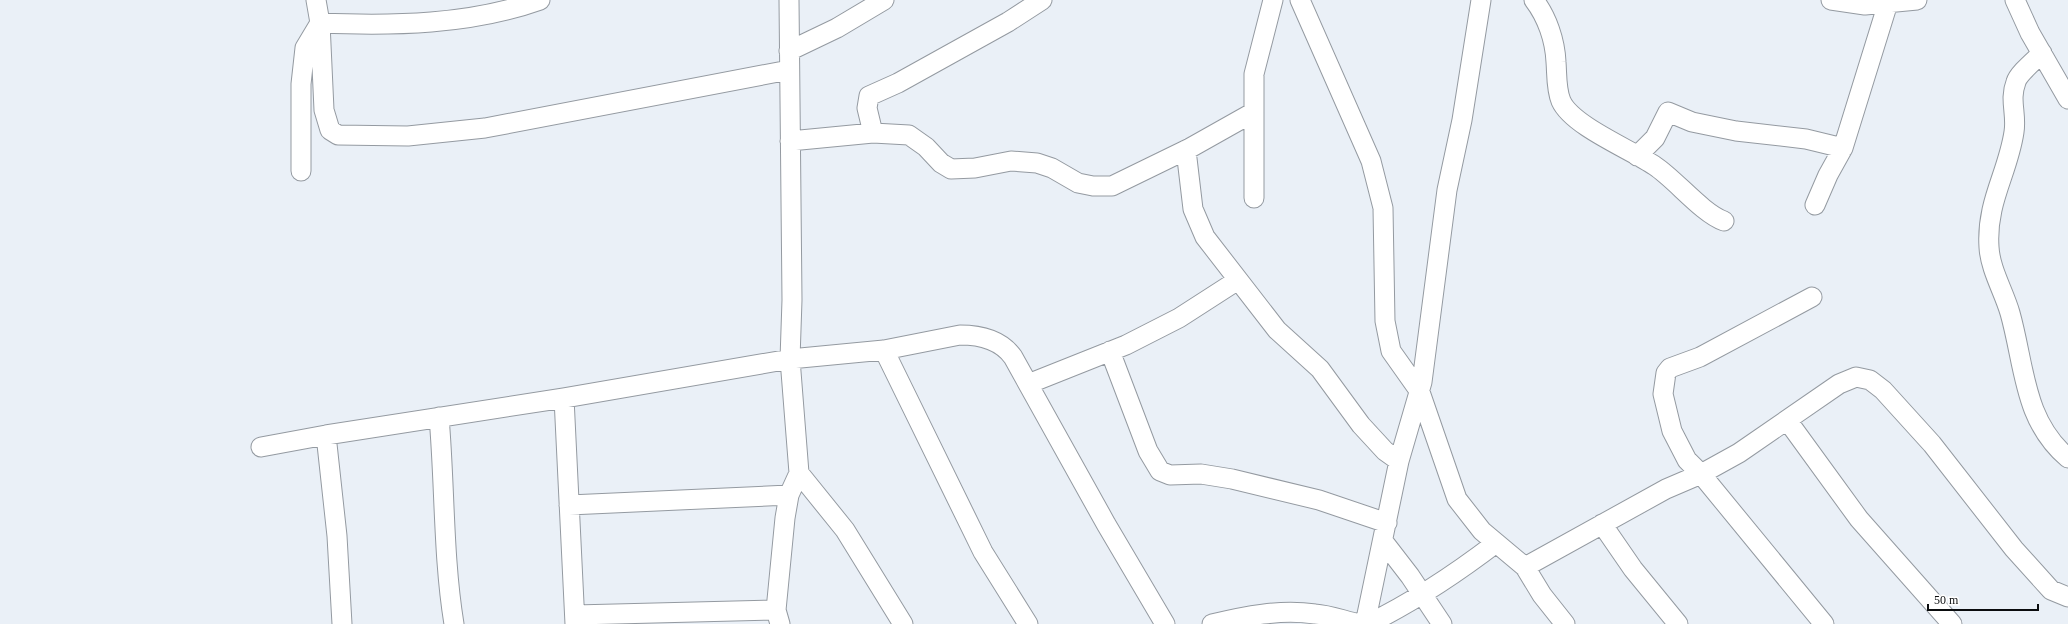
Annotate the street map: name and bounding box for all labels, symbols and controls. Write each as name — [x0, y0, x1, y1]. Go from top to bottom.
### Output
scale bar — [1928, 586, 2038, 612]
text: 50 m — [1934, 593, 1959, 607]

